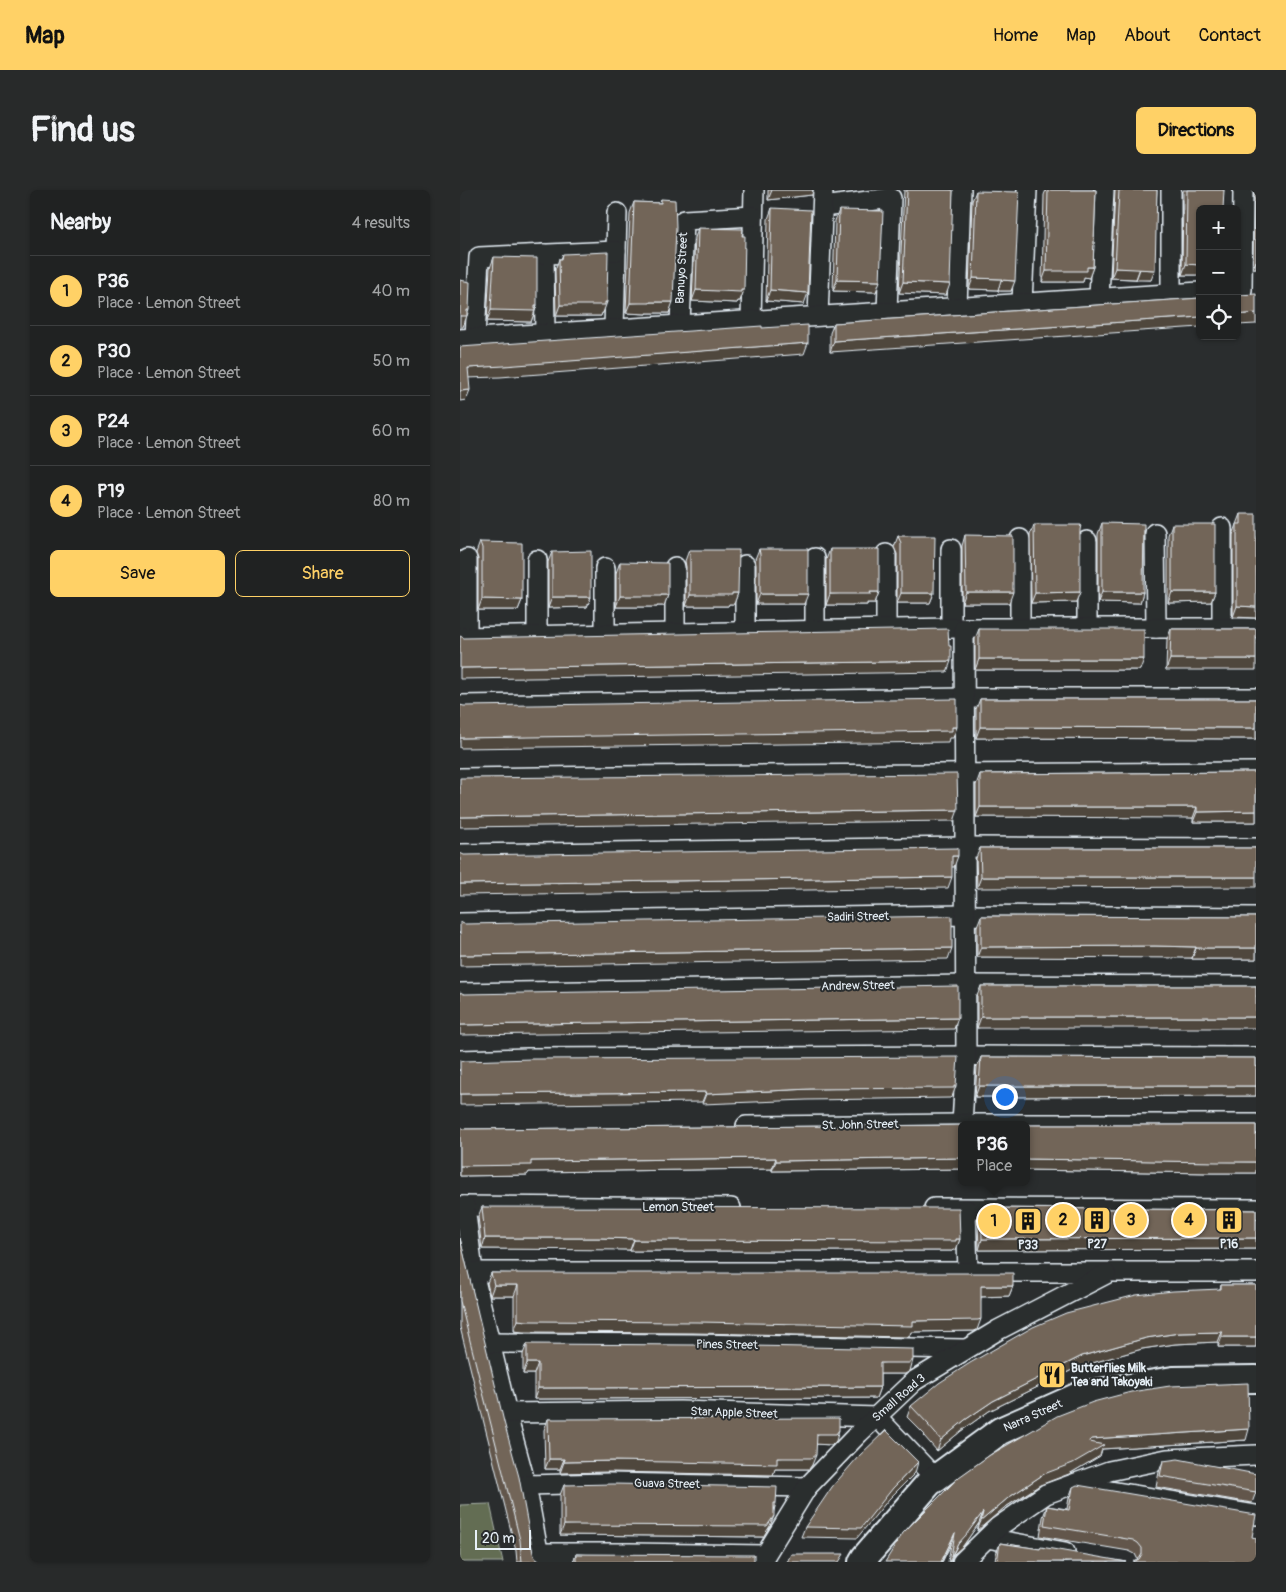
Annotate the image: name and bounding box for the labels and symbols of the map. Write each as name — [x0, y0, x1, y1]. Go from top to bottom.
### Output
street label: Banuyo Street — [673, 232, 691, 304]
street label: Sadiri Street — [827, 909, 889, 925]
street label: Andrew Street — [821, 978, 895, 994]
your location — [992, 1084, 1018, 1110]
street label: St. John Street — [821, 1117, 899, 1133]
street label: Lemon Street — [642, 1200, 714, 1215]
pin: 2 — [1047, 1201, 1079, 1239]
pin: 3 — [1115, 1201, 1147, 1239]
pin: 4 — [1173, 1201, 1205, 1239]
pin: 1 — [978, 1202, 1010, 1240]
building icon: P27 — [1082, 1205, 1112, 1235]
building icon: P16 — [1214, 1205, 1244, 1235]
building icon: P33 — [1013, 1206, 1043, 1236]
place label: P27 — [1087, 1237, 1107, 1252]
place label: P16 — [1220, 1237, 1238, 1252]
place label: P33 — [1018, 1238, 1038, 1253]
street label: Pines Street — [696, 1337, 758, 1353]
restaurant icon: Butterflies Milk Tea and Takoyaki — [1037, 1360, 1067, 1390]
place label: Butterflies Milk Tea and Takoyaki — [1070, 1361, 1152, 1390]
street label: Small Road 3 — [869, 1371, 929, 1425]
street label: Narra Street — [1001, 1396, 1065, 1436]
street label: Star Apple Street — [690, 1404, 778, 1422]
street label: Guava Street — [634, 1476, 700, 1492]
scale bar — [475, 1527, 531, 1550]

